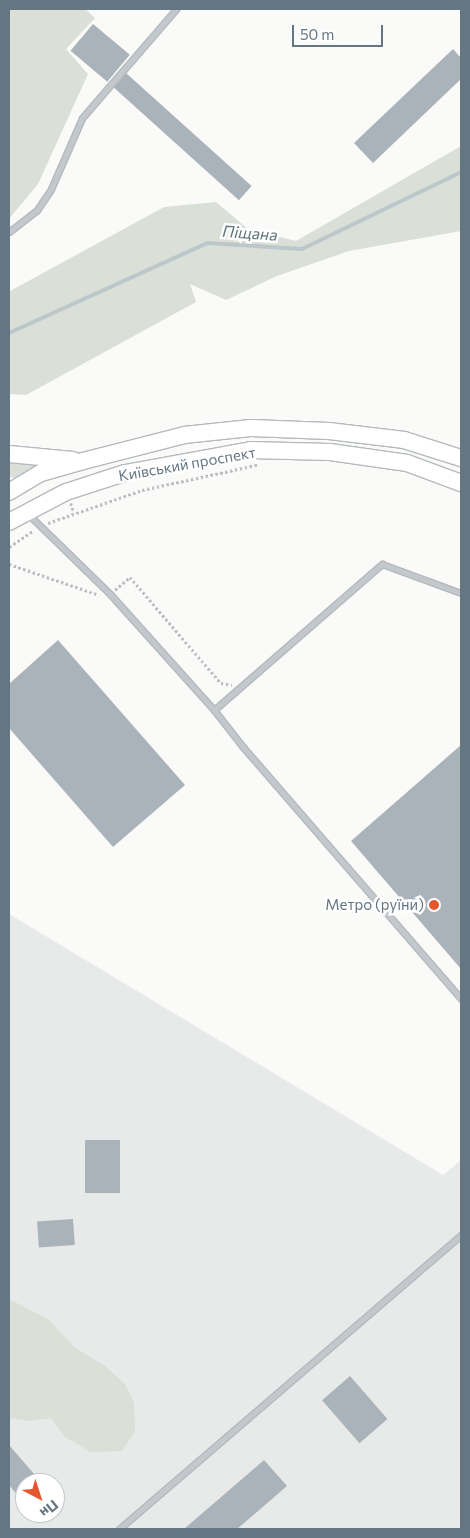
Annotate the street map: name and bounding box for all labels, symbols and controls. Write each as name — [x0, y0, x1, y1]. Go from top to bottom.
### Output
scale bar — [295, 15, 386, 47]
text: 50 m — [300, 25, 334, 43]
water label: Піщана — [222, 221, 278, 245]
street label: Київський проспект — [117, 443, 257, 485]
place label: Метро (руїни) — [325, 896, 424, 914]
marker: Метро (руїни) — [428, 899, 440, 911]
north arrow — [15, 1473, 65, 1523]
text: Пн — [37, 1497, 62, 1522]

